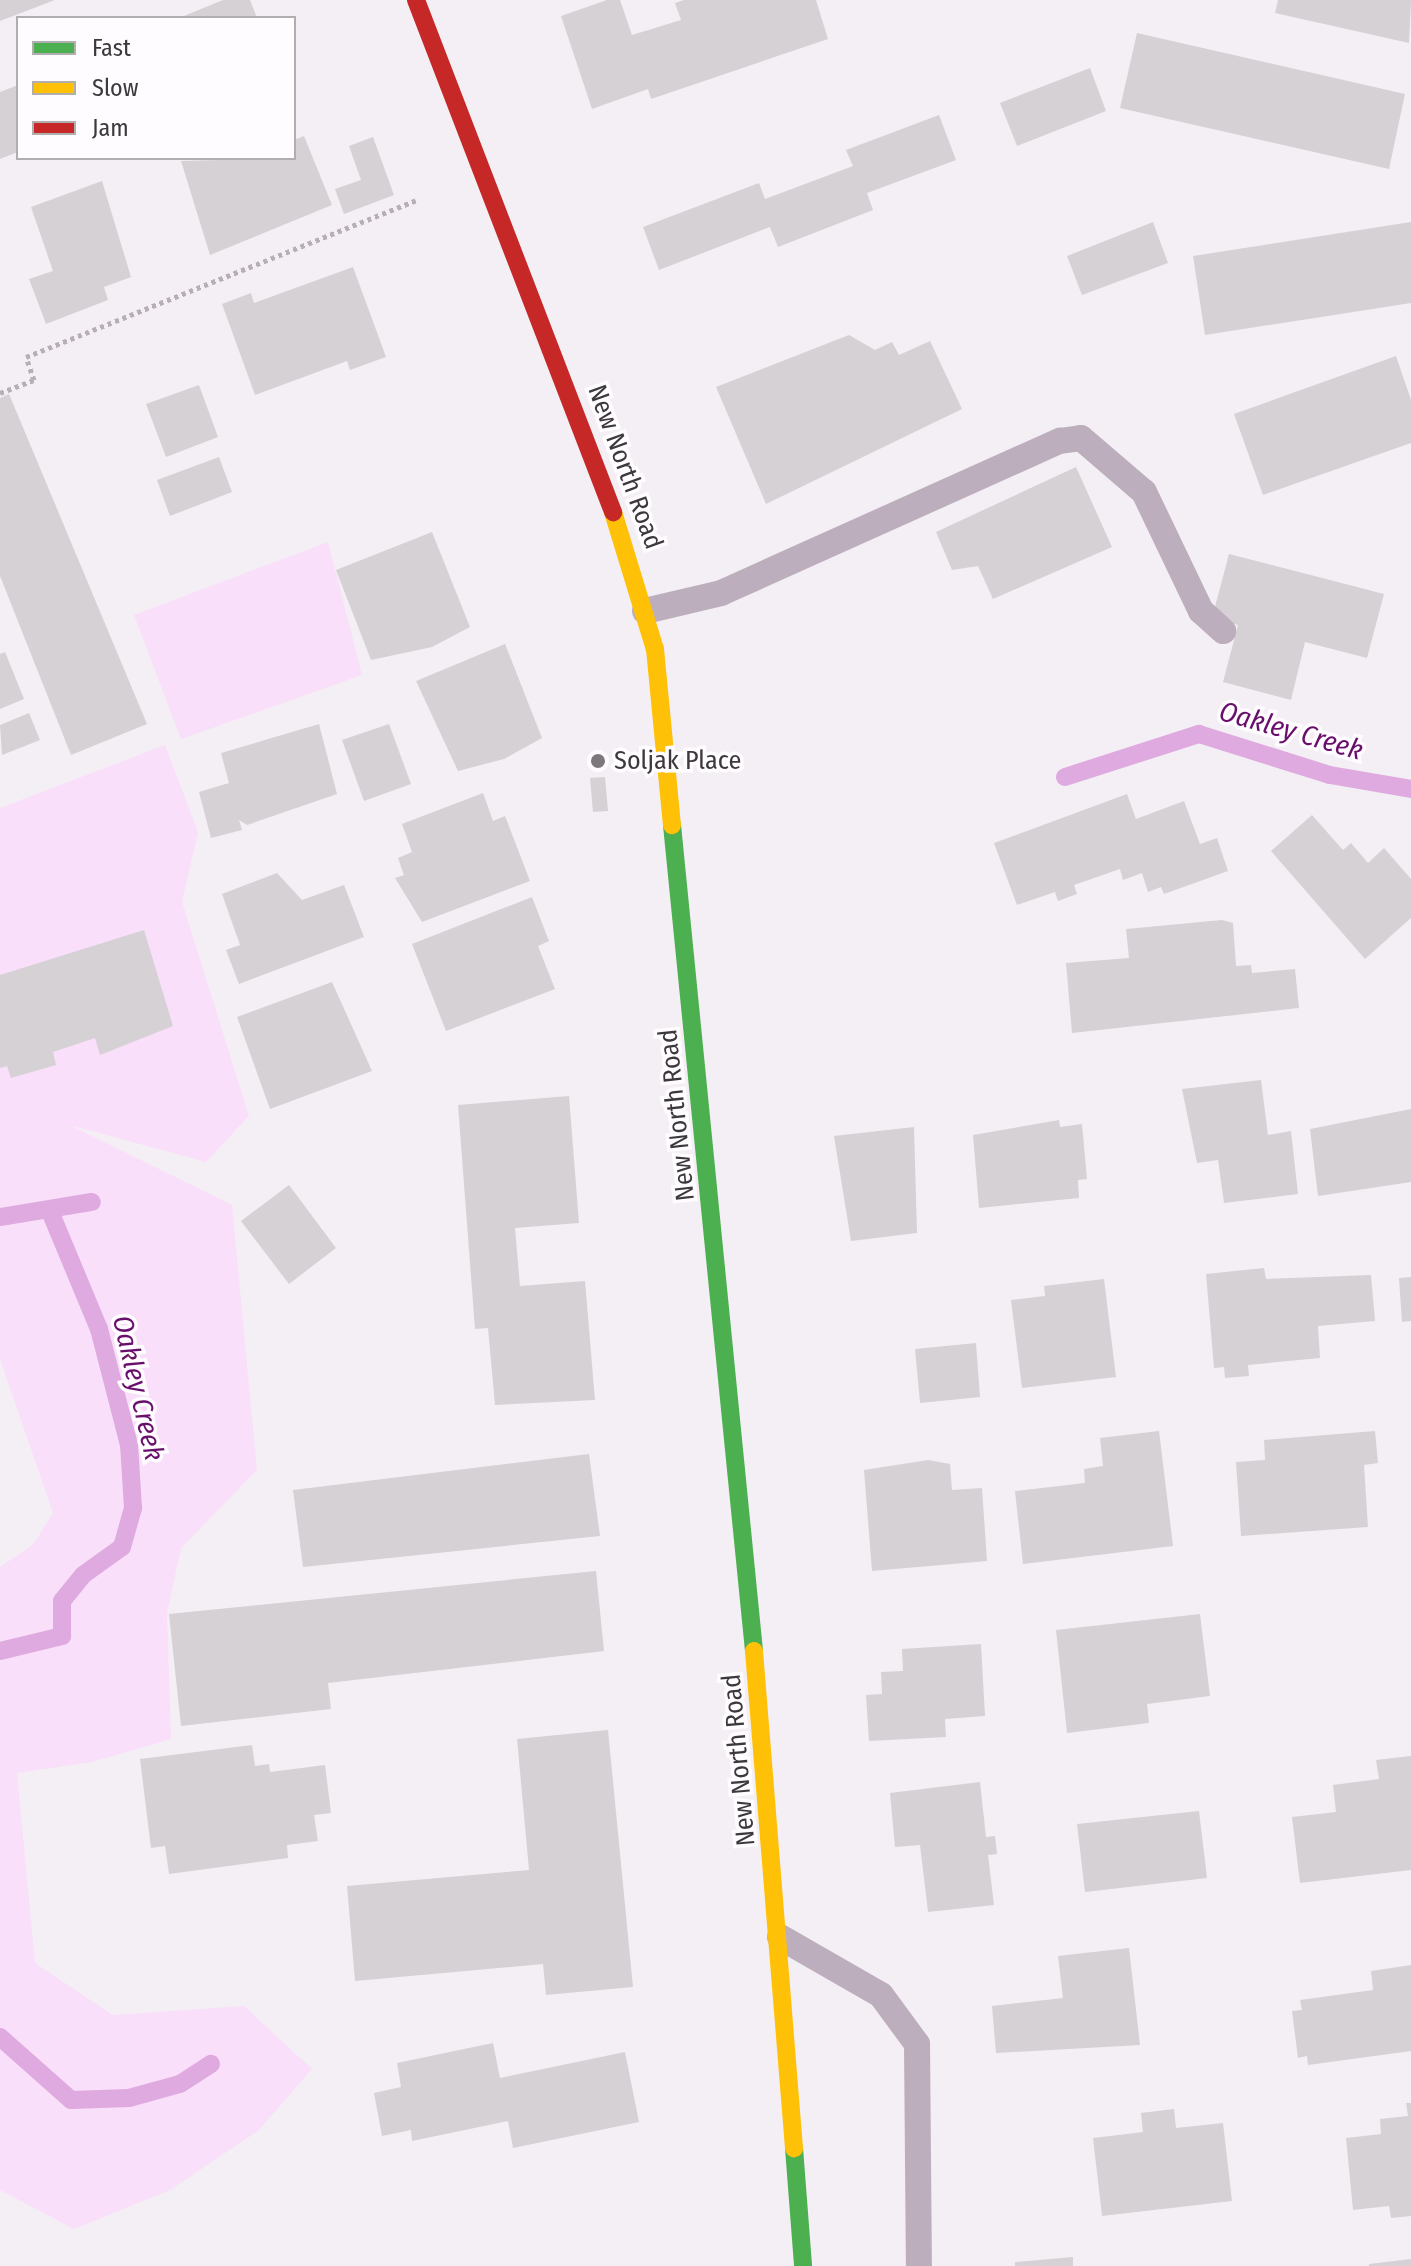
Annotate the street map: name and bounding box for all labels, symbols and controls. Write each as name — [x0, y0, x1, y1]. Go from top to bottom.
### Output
legend — [16, 16, 296, 160]
text: Fast — [92, 34, 131, 62]
text: Slow — [92, 74, 138, 102]
text: Jam — [92, 114, 129, 142]
street label: New North Road — [581, 381, 669, 553]
water label: Oakley Creek — [1215, 694, 1367, 768]
place label: Soljak Place — [614, 745, 741, 777]
marker: Soljak Place — [589, 752, 607, 770]
street label: New North Road — [652, 1028, 702, 1202]
water label: Oakley Creek — [105, 1312, 171, 1464]
street label: New North Road — [716, 1673, 762, 1847]

